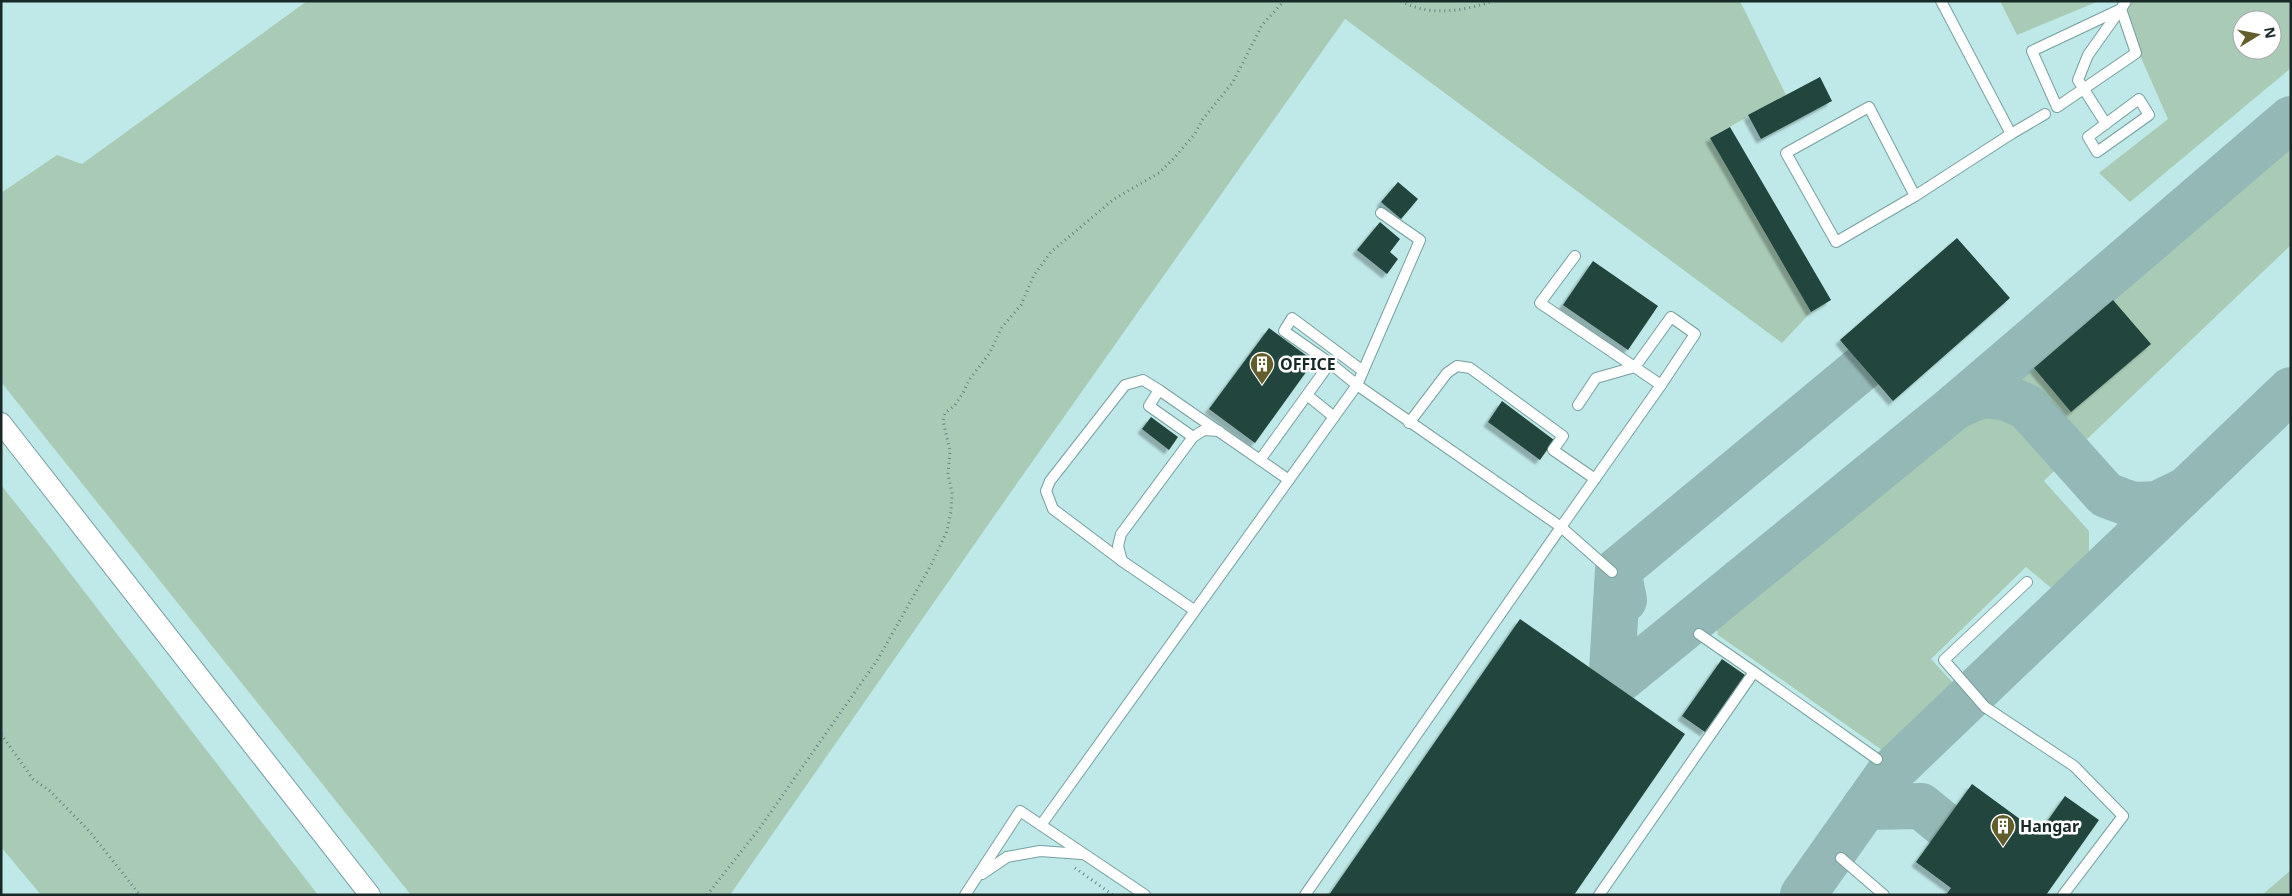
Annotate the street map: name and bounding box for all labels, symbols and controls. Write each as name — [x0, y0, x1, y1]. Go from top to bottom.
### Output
north arrow — [2232, 10, 2282, 60]
text: N — [2260, 25, 2281, 40]
building icon: OFFICE — [1249, 351, 1275, 385]
place label: OFFICE — [1280, 353, 1336, 375]
building icon: Hangar — [1990, 813, 2016, 847]
place label: Hangar — [2020, 815, 2079, 837]

